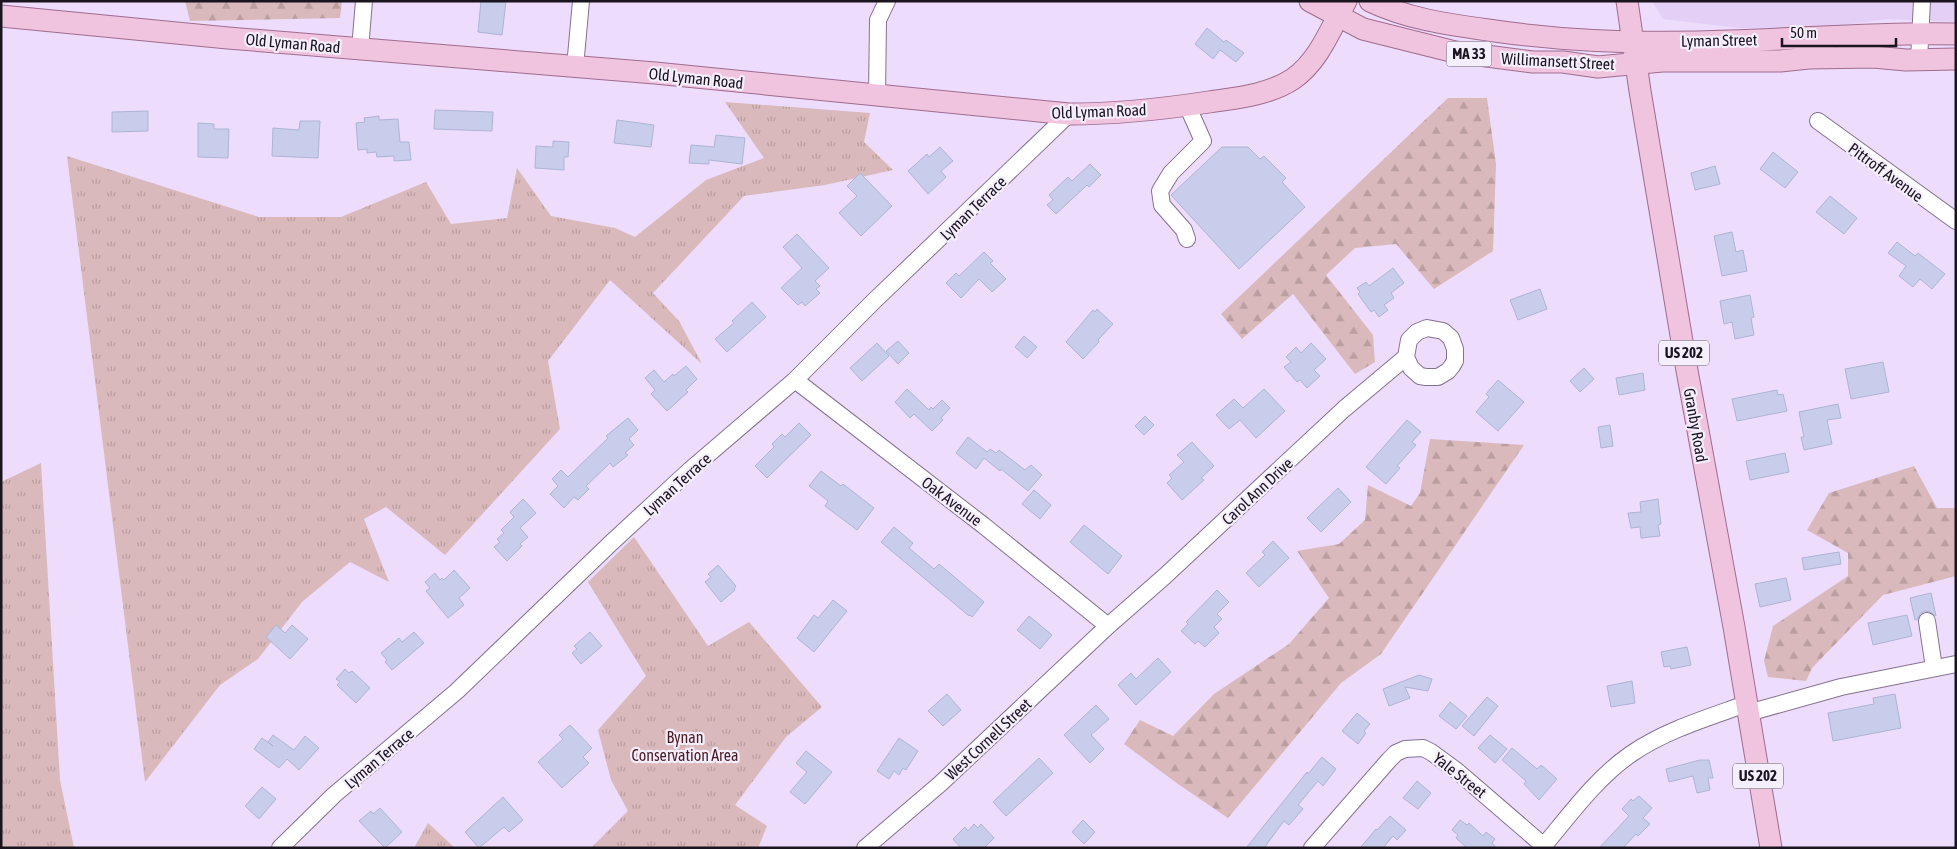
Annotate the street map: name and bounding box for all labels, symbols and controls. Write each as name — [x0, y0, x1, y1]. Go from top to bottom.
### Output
scale bar — [1782, 15, 1896, 47]
text: 50 m — [1790, 24, 1817, 41]
street label: Old Lyman Road — [245, 30, 341, 57]
street label: Lyman Street — [1681, 30, 1758, 51]
road number: MA 33 — [1446, 42, 1492, 66]
street label: Willimansett Street — [1501, 49, 1616, 73]
street label: Old Lyman Road — [648, 64, 744, 93]
street label: Old Lyman Road — [1051, 100, 1147, 123]
street label: Pittroff Avenue — [1845, 139, 1927, 205]
street label: Lyman Terrace — [936, 172, 1010, 244]
road number: US 202 — [1659, 340, 1709, 366]
street label: Granby Road — [1680, 387, 1711, 464]
street label: Lyman Terrace — [640, 449, 715, 520]
street label: Carol Ann Drive — [1218, 454, 1296, 528]
street label: Oak Avenue — [919, 473, 985, 529]
street label: West Cornell Street — [941, 694, 1035, 783]
street label: Lyman Terrace — [341, 724, 418, 793]
park label: Bynan Conservation Area — [631, 728, 739, 764]
street label: Yale Street — [1430, 749, 1490, 801]
road number: US 202 — [1733, 764, 1783, 788]

